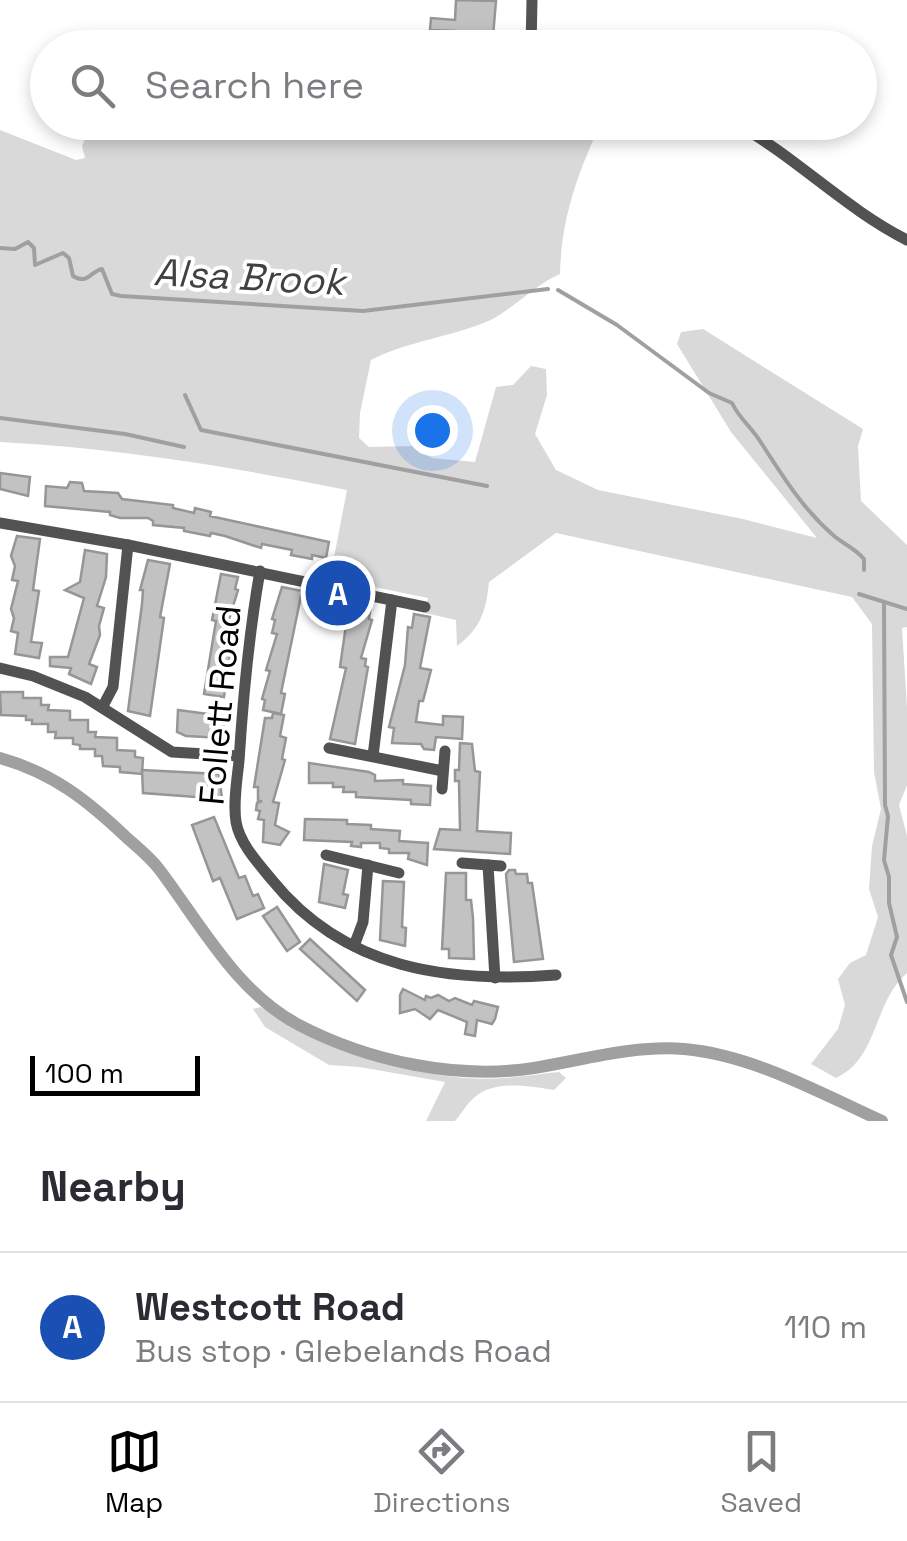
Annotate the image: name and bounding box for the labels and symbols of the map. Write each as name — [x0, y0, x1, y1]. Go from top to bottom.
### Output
water label: Alsa Brook — [152, 248, 350, 306]
your location — [407, 405, 458, 456]
pin: A — [306, 556, 370, 630]
street label: Follett Road — [189, 603, 251, 807]
scale bar — [30, 1051, 200, 1096]

